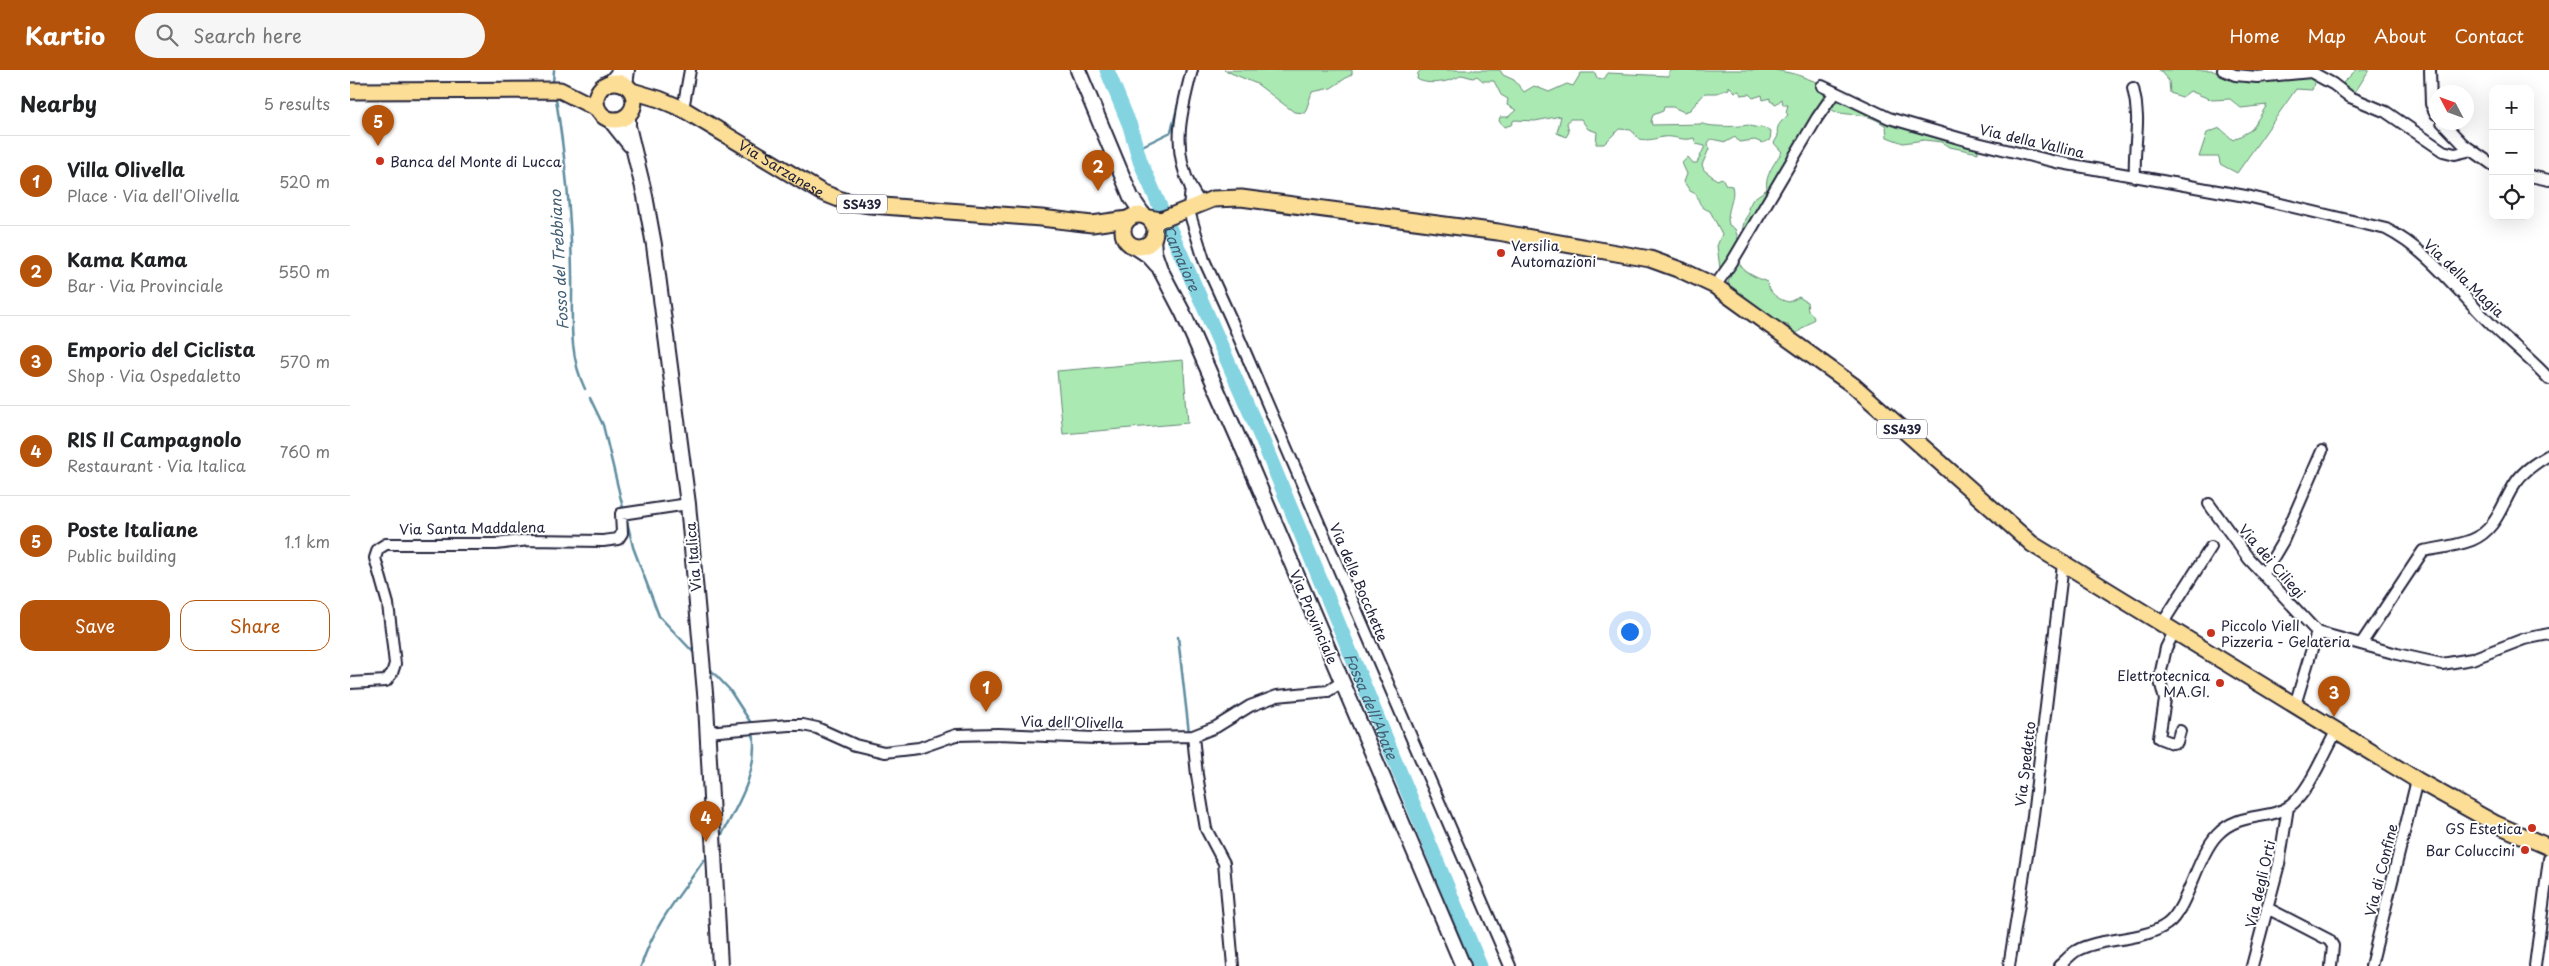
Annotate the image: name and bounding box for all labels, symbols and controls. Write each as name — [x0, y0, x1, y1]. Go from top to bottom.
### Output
search box — [135, 13, 485, 58]
text: Kartio — [25, 17, 105, 53]
icon: search — [153, 21, 181, 49]
text: Search here — [193, 21, 302, 49]
text: Home — [2229, 22, 2279, 49]
text: Map — [2307, 22, 2346, 49]
text: About — [2374, 22, 2426, 49]
text: Contact — [2454, 22, 2524, 49]
north arrow — [2429, 85, 2474, 130]
map controls — [2489, 85, 2534, 220]
button: + — [2489, 85, 2534, 130]
text: Nearby — [20, 87, 97, 119]
text: 5 results — [263, 91, 330, 115]
pin: 5 — [362, 105, 394, 146]
street label: Via della Vallina — [1977, 119, 2087, 163]
button: − — [2489, 130, 2534, 175]
street label: Via Sarzanese — [734, 134, 829, 202]
pin: 2 — [1082, 150, 1114, 191]
place label: Banca del Monte di Lucca — [390, 151, 562, 172]
text: Villa Olivella — [67, 155, 185, 183]
marker: Banca del Monte di Lucca — [374, 155, 386, 167]
text: 1 — [32, 169, 40, 193]
text: 520 m — [279, 169, 330, 193]
button: locate — [2489, 175, 2534, 220]
text: Place · Via dell'Olivella — [67, 183, 239, 207]
water label: Fosso del Trebbiano — [543, 189, 573, 331]
road number: SS439 — [837, 195, 887, 214]
water label: Camaiore — [1157, 220, 1207, 295]
street label: Via della Magia — [2419, 234, 2509, 322]
place label: Versilia Automazioni — [1511, 235, 1596, 272]
text: Kama Kama — [67, 245, 188, 273]
marker: Versilia Automazioni — [1495, 247, 1507, 259]
text: 2 — [30, 259, 42, 283]
text: 550 m — [278, 259, 330, 283]
text: Bar · Via Provinciale — [67, 273, 223, 297]
text: Emporio del Ciclista — [67, 335, 255, 363]
text: 3 — [31, 349, 41, 373]
text: 570 m — [279, 349, 330, 373]
text: Shop · Via Ospedaletto — [67, 363, 241, 387]
road number: SS439 — [1877, 419, 1927, 438]
text: RIS Il Campagnolo — [67, 425, 241, 453]
text: 4 — [31, 439, 41, 463]
text: 760 m — [280, 439, 330, 463]
text: Restaurant · Via Italica — [67, 453, 246, 477]
text: Poste Italiane — [67, 515, 198, 543]
street label: Via Santa Maddalena — [399, 516, 546, 540]
street label: Via delle Bocchette — [1325, 519, 1393, 645]
street label: Via dei Ciliegi — [2234, 519, 2310, 603]
street label: Via Italica — [679, 521, 706, 593]
text: 5 — [31, 529, 41, 553]
text: 1.1 km — [284, 529, 330, 553]
text: Public building — [67, 543, 177, 567]
street label: Via Provinciale — [1285, 566, 1343, 668]
button: Save — [20, 600, 170, 651]
button: Share — [180, 600, 330, 651]
place label: Piccolo Viell Pizzeria - Gelateria — [2221, 615, 2351, 652]
your location — [1617, 619, 1643, 645]
marker: Piccolo Viell Pizzeria - Gelateria — [2205, 627, 2217, 639]
water label: Fossa dell'Abate — [1340, 649, 1405, 763]
place label: Elettrotecnica MA.GI. — [2117, 665, 2210, 702]
pin: 1 — [970, 671, 1002, 712]
pin: 3 — [2318, 676, 2350, 717]
marker: Elettrotecnica MA.GI. — [2214, 677, 2226, 689]
street label: Via dell'Olivella — [1020, 711, 1124, 733]
street label: Via Spedetto — [2009, 720, 2041, 808]
pin: 4 — [690, 801, 722, 842]
place label: GS Estetica — [2445, 818, 2522, 839]
street label: Via di Confine — [2359, 821, 2403, 919]
marker: GS Estetica — [2526, 822, 2538, 834]
street label: Via degli Orti — [2240, 838, 2280, 930]
place label: Bar Coluccini — [2426, 840, 2515, 861]
marker: Bar Coluccini — [2519, 844, 2531, 856]

